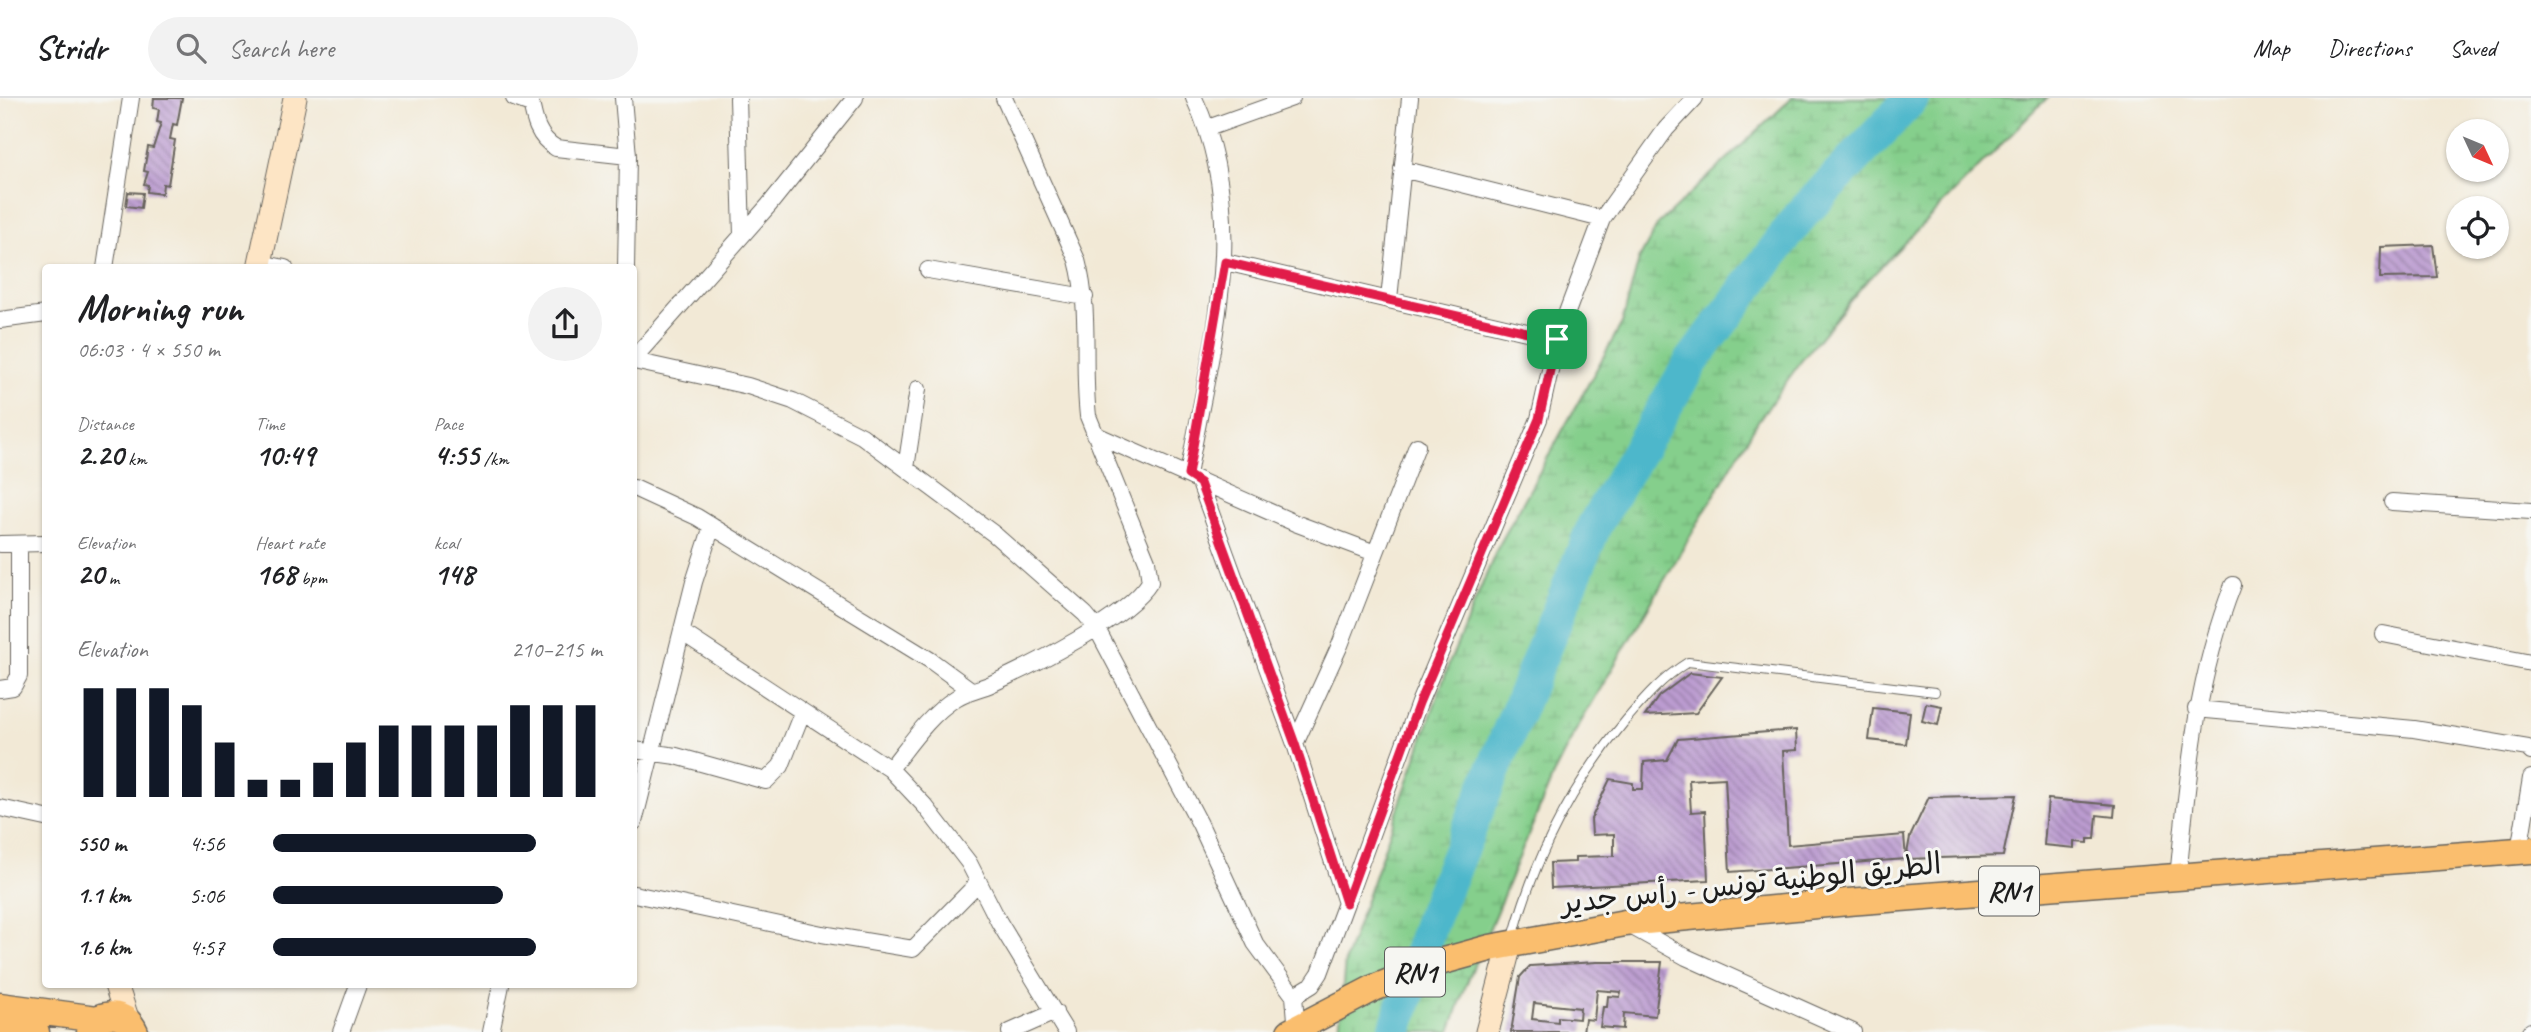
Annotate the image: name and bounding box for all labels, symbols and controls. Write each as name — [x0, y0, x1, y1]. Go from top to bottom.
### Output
search box — [148, 17, 638, 80]
text: Stridr — [35, 27, 106, 69]
icon: search — [172, 29, 210, 67]
text: Search here — [228, 32, 334, 65]
text: Map — [2253, 33, 2290, 63]
text: Directions — [2328, 33, 2411, 63]
text: Saved — [2449, 33, 2496, 63]
north arrow — [2446, 119, 2510, 182]
map controls — [2446, 119, 2509, 259]
button: locate — [2446, 196, 2509, 259]
text: Morning run — [77, 285, 243, 332]
button: share — [528, 287, 602, 361]
pin — [1527, 309, 1587, 369]
icon: arrive — [1538, 320, 1576, 358]
text: 06:03 · 4 × 550 m — [77, 335, 220, 364]
text: Distance — [77, 412, 134, 436]
text: Time — [255, 412, 284, 436]
text: Pace — [434, 412, 463, 436]
text: 2.20 — [77, 436, 123, 474]
text: 10:49 — [255, 436, 315, 474]
text: 4:55 — [434, 436, 479, 474]
text: km — [123, 447, 147, 471]
text: /km — [479, 447, 509, 471]
text: Elevation — [77, 531, 135, 555]
text: Heart rate — [255, 531, 325, 555]
text: kcal — [434, 531, 459, 555]
text: 20 — [77, 555, 104, 593]
text: 168 — [255, 555, 296, 593]
text: 148 — [434, 555, 474, 593]
text: m — [104, 566, 119, 590]
text: bpm — [296, 566, 327, 590]
text: Elevation — [77, 635, 148, 664]
text: 210–215 m — [511, 635, 602, 664]
text: 550 m — [77, 829, 126, 858]
text: 4:56 — [189, 829, 225, 858]
street label: الطريق الوطنية تونس - رأس جدير — [1556, 844, 1943, 922]
road number: RN1 — [1979, 866, 2039, 916]
text: 1.1 km — [77, 881, 131, 910]
text: 5:06 — [189, 881, 225, 910]
text: 1.6 km — [77, 933, 131, 962]
text: 4:57 — [189, 933, 225, 962]
road number: RN1 — [1385, 948, 1445, 996]

